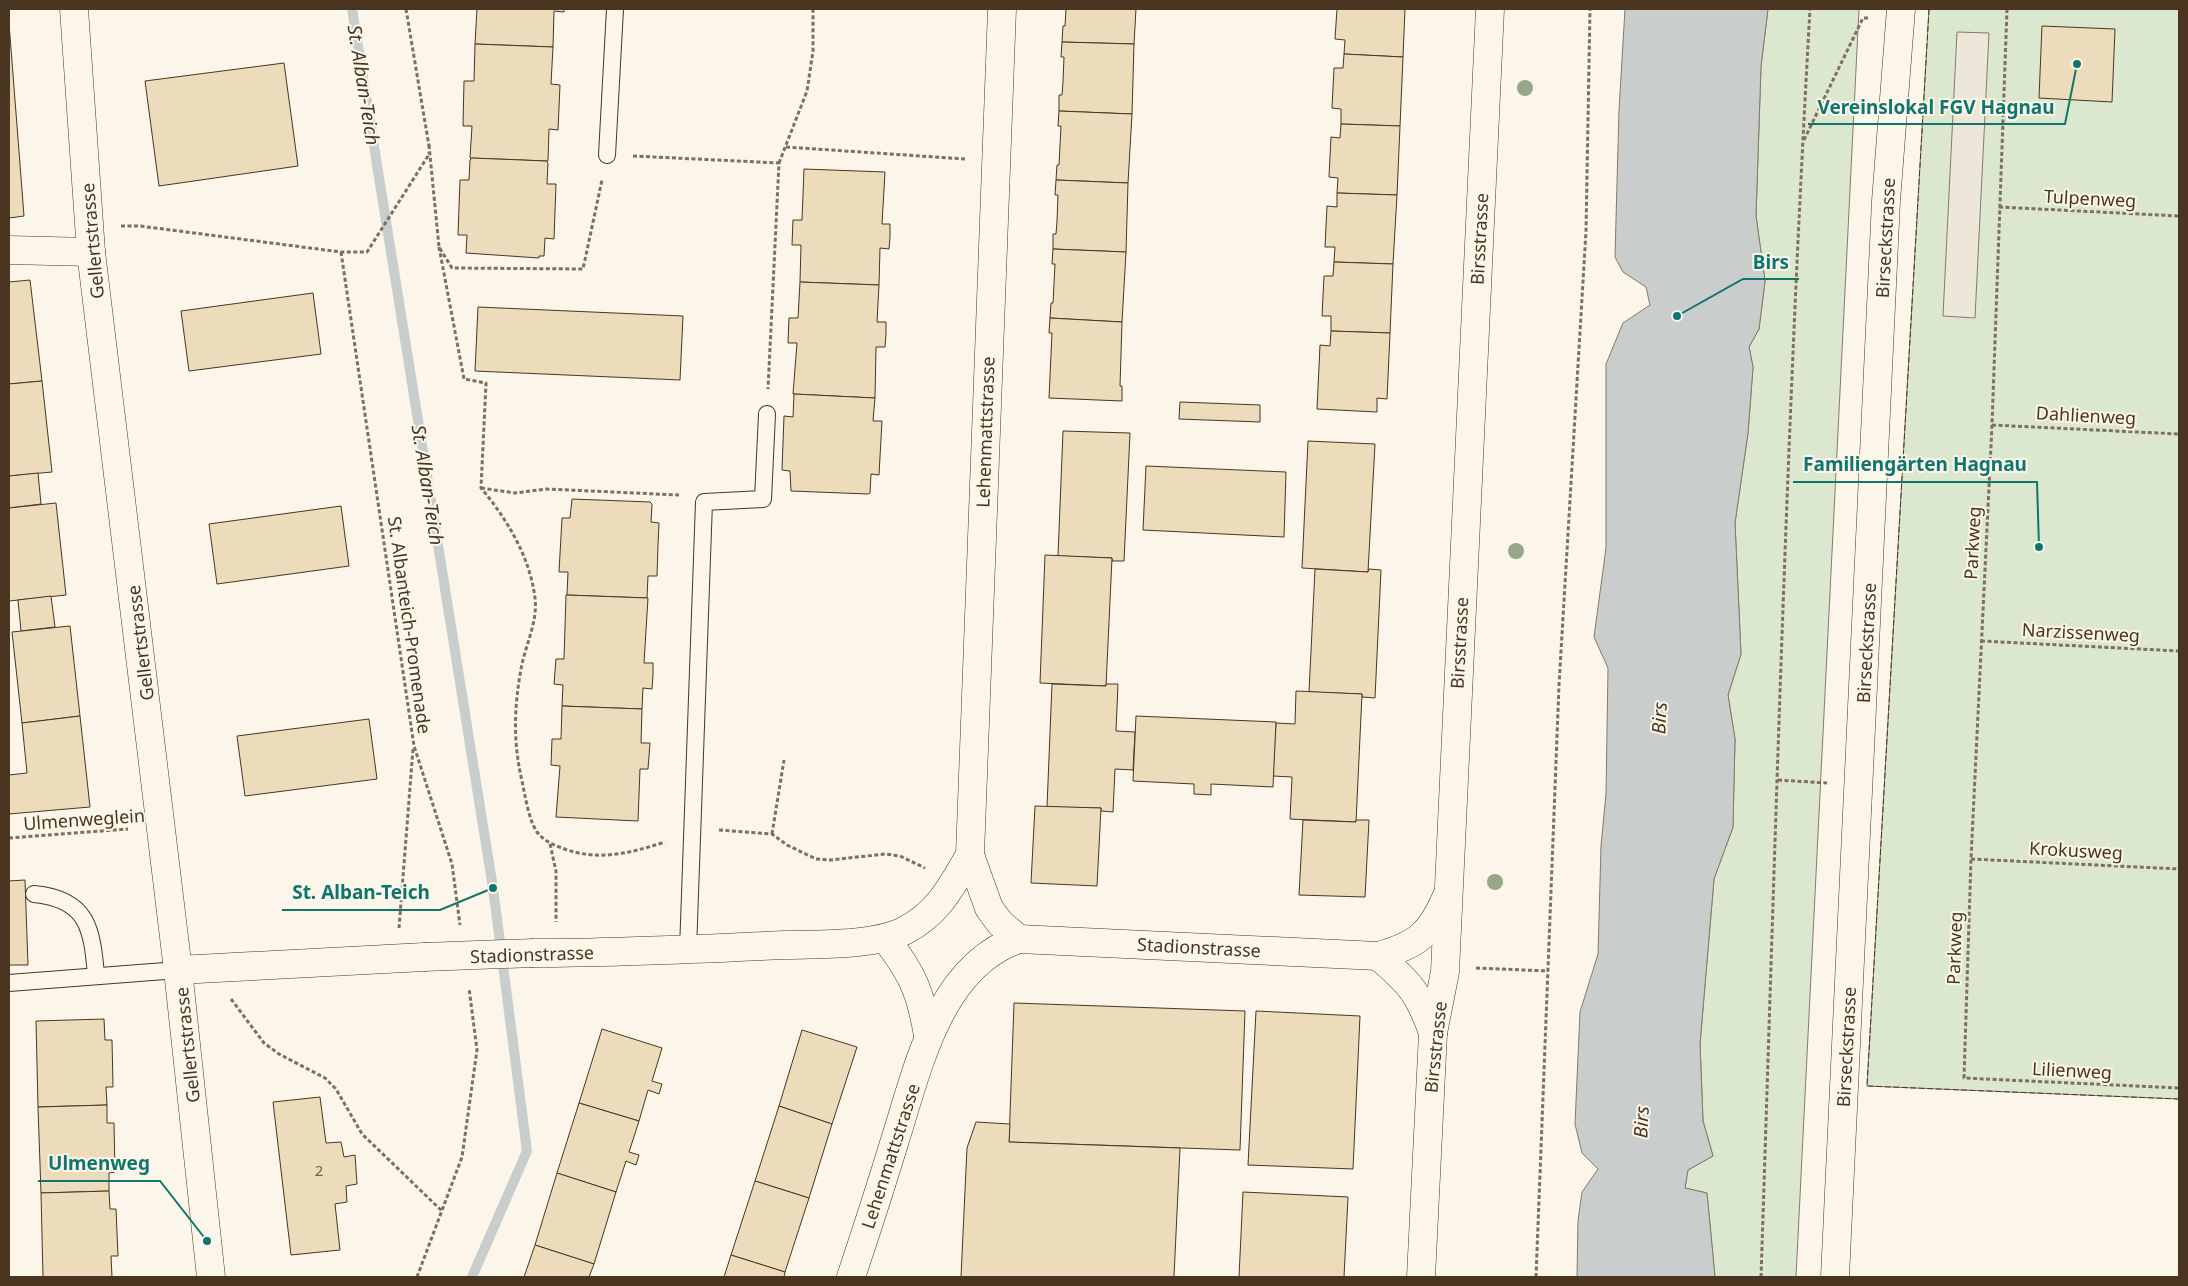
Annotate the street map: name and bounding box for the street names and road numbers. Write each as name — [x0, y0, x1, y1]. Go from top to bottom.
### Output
street label: Birseckstrasse — [1870, 177, 1900, 299]
street label: Gellertstrasse — [75, 182, 109, 300]
street label: Tulpenweg — [2043, 184, 2137, 212]
street label: Birsstrasse — [1465, 192, 1493, 286]
street label: Lehenmattstrasse — [970, 356, 1000, 508]
street label: Dahlienweg — [2035, 400, 2137, 430]
street label: Parkweg — [1958, 506, 1986, 580]
street label: St. Albanteich-Promenade — [383, 515, 437, 735]
street label: Birseckstrasse — [1851, 582, 1881, 704]
street label: Gellertstrasse — [121, 584, 159, 702]
street label: Birsstrasse — [1445, 596, 1473, 690]
street label: Narzissenweg — [2021, 617, 2141, 647]
street label: Ulmenweglein — [22, 803, 146, 835]
street label: Krokusweg — [2029, 836, 2123, 864]
street label: Parkweg — [1941, 911, 1967, 985]
street label: Stadionstrasse — [1137, 932, 1261, 962]
street label: Stadionstrasse — [470, 940, 594, 968]
street label: Gellertstrasse — [169, 986, 205, 1104]
street label: Birseckstrasse — [1831, 986, 1861, 1108]
street label: Birsstrasse — [1418, 1000, 1452, 1094]
street label: Lilienweg — [2031, 1056, 2113, 1084]
street label: Lehenmattstrasse — [855, 1080, 925, 1232]

